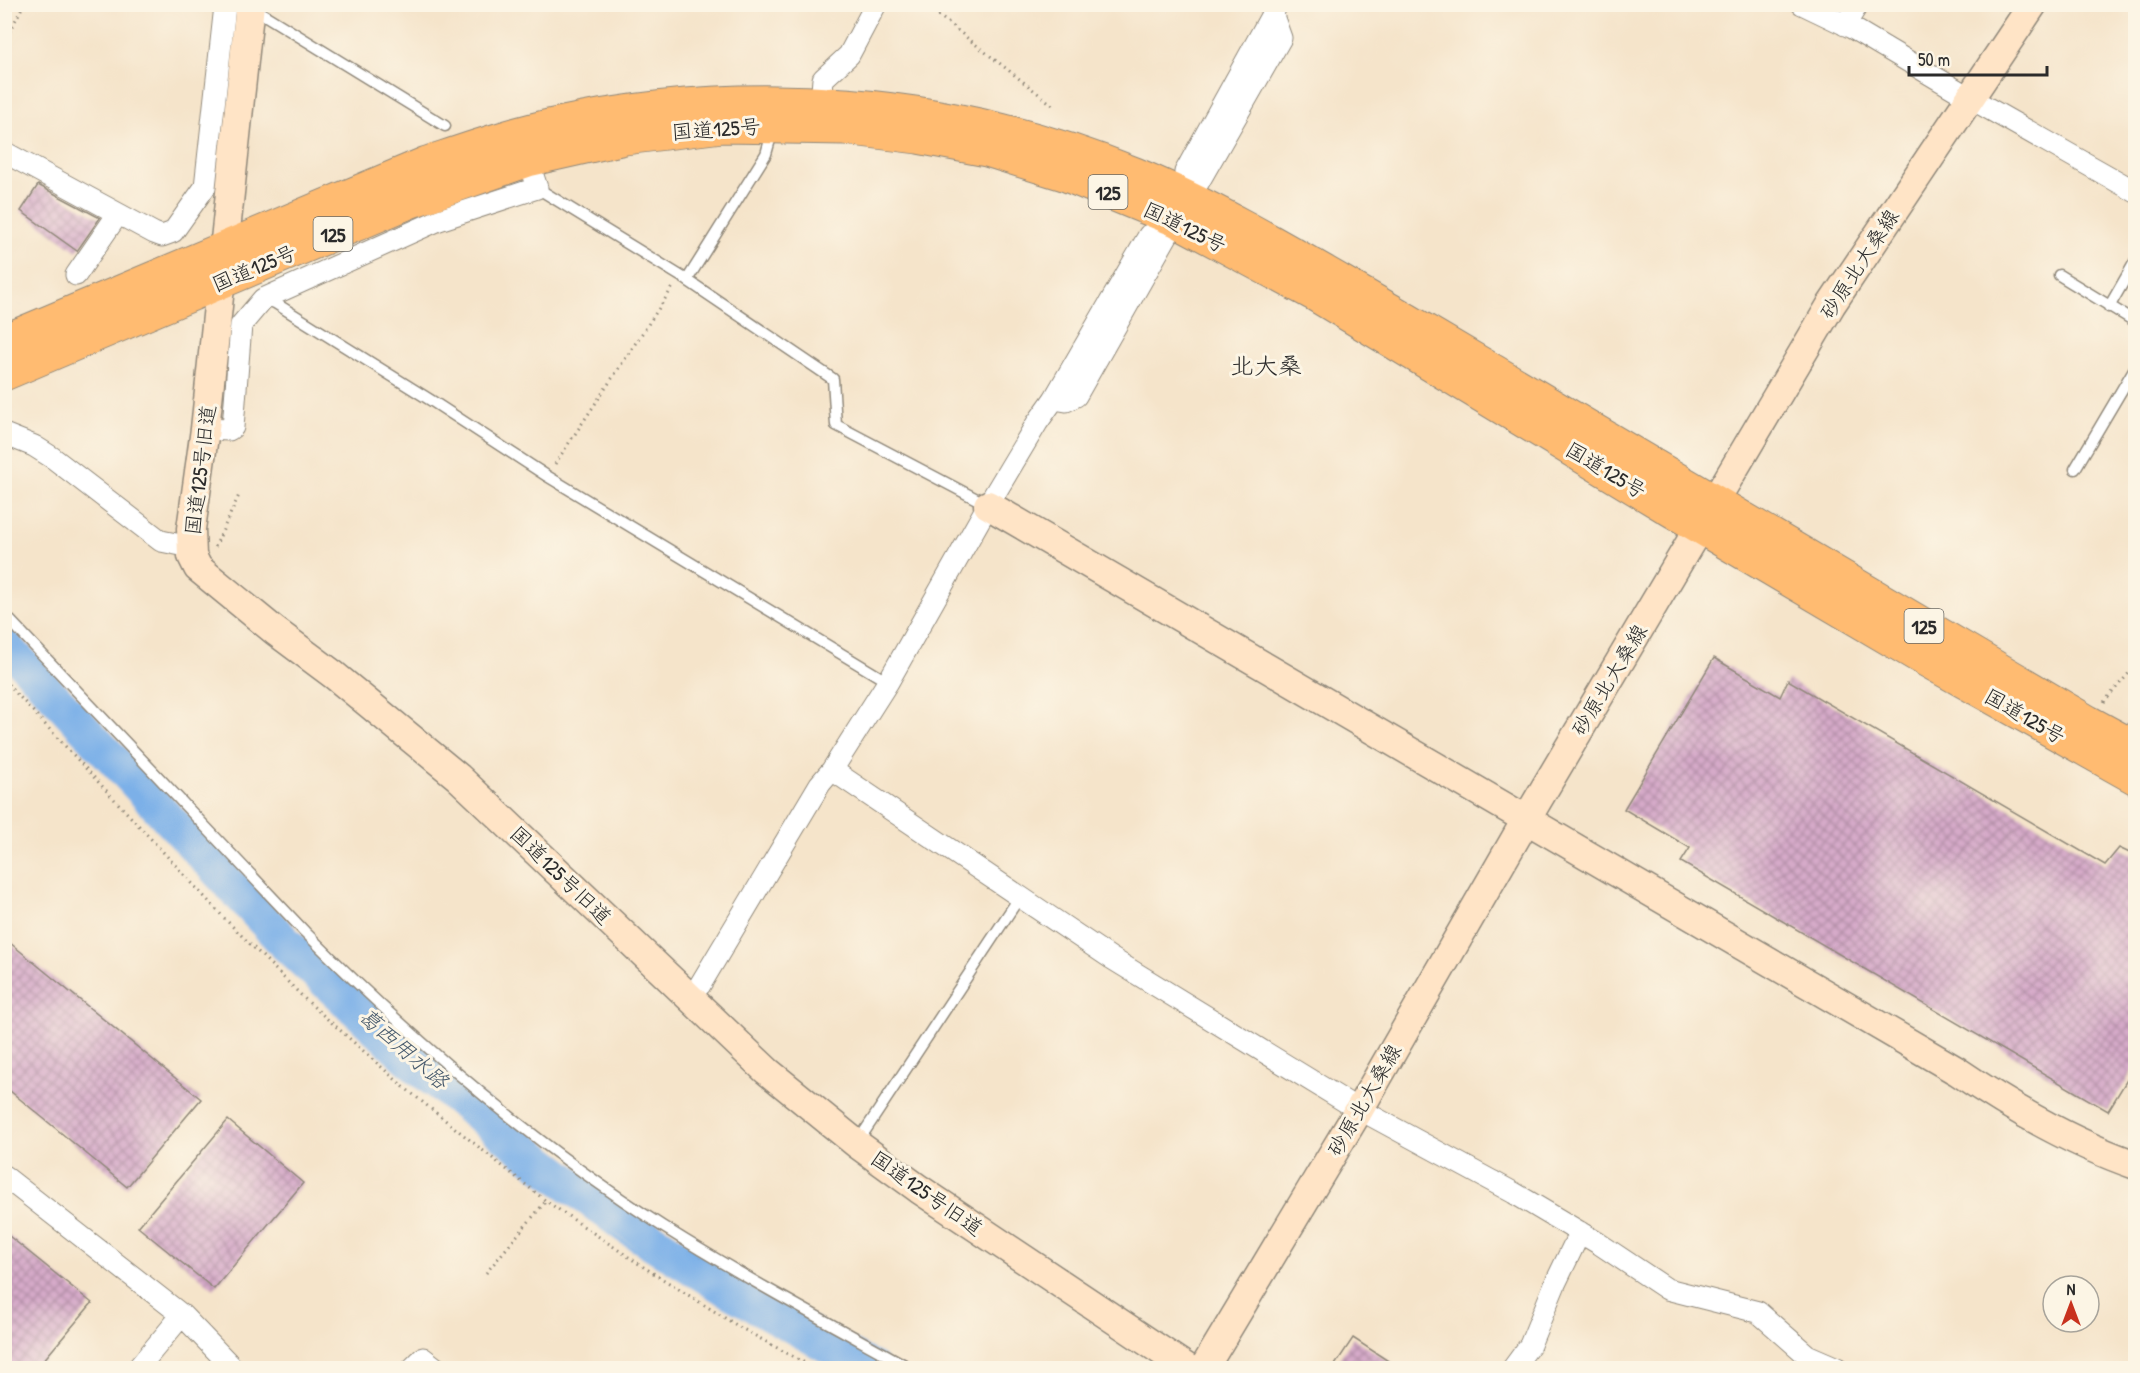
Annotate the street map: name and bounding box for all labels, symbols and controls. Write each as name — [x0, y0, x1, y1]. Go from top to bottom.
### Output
scale bar — [1909, 39, 2047, 77]
text: 50 m — [1918, 47, 1950, 72]
street label: 国道125号 — [670, 111, 762, 147]
road number: 125 — [1088, 175, 1128, 209]
street label: 国道125号 — [1138, 194, 1232, 260]
street label: 砂原北大桑線 — [1813, 203, 1905, 325]
road number: 125 — [314, 217, 352, 251]
street label: 国道125号 — [207, 237, 301, 299]
district label: 北大桑 — [1230, 349, 1302, 381]
street label: 国道125号旧道 — [178, 403, 222, 537]
street label: 国道125号 — [1560, 435, 1652, 505]
road number: 125 — [1904, 609, 1944, 643]
street label: 砂原北大桑線 — [1564, 619, 1654, 741]
street label: 国道125号 — [1979, 681, 2071, 751]
street label: 国道125号旧道 — [504, 819, 618, 931]
water label: 葛西用水路 — [353, 1001, 457, 1097]
street label: 砂原北大桑線 — [1320, 1038, 1408, 1162]
street label: 国道125号旧道 — [865, 1143, 989, 1243]
north arrow — [2041, 1274, 2101, 1334]
text: N — [2067, 1278, 2076, 1300]

